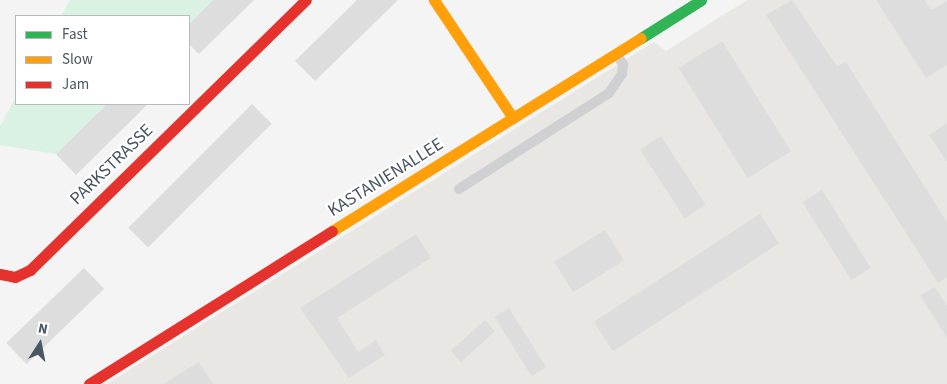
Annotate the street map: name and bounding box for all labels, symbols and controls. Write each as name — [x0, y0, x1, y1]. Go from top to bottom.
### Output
legend — [15, 15, 190, 105]
text: Fast — [62, 24, 88, 45]
text: Slow — [62, 49, 93, 70]
text: Jam — [62, 74, 89, 95]
street label: PARKSTRASSE — [66, 120, 158, 210]
street label: KASTANIENALLEE — [324, 134, 448, 222]
north arrow — [15, 319, 65, 369]
text: N — [36, 319, 49, 340]

